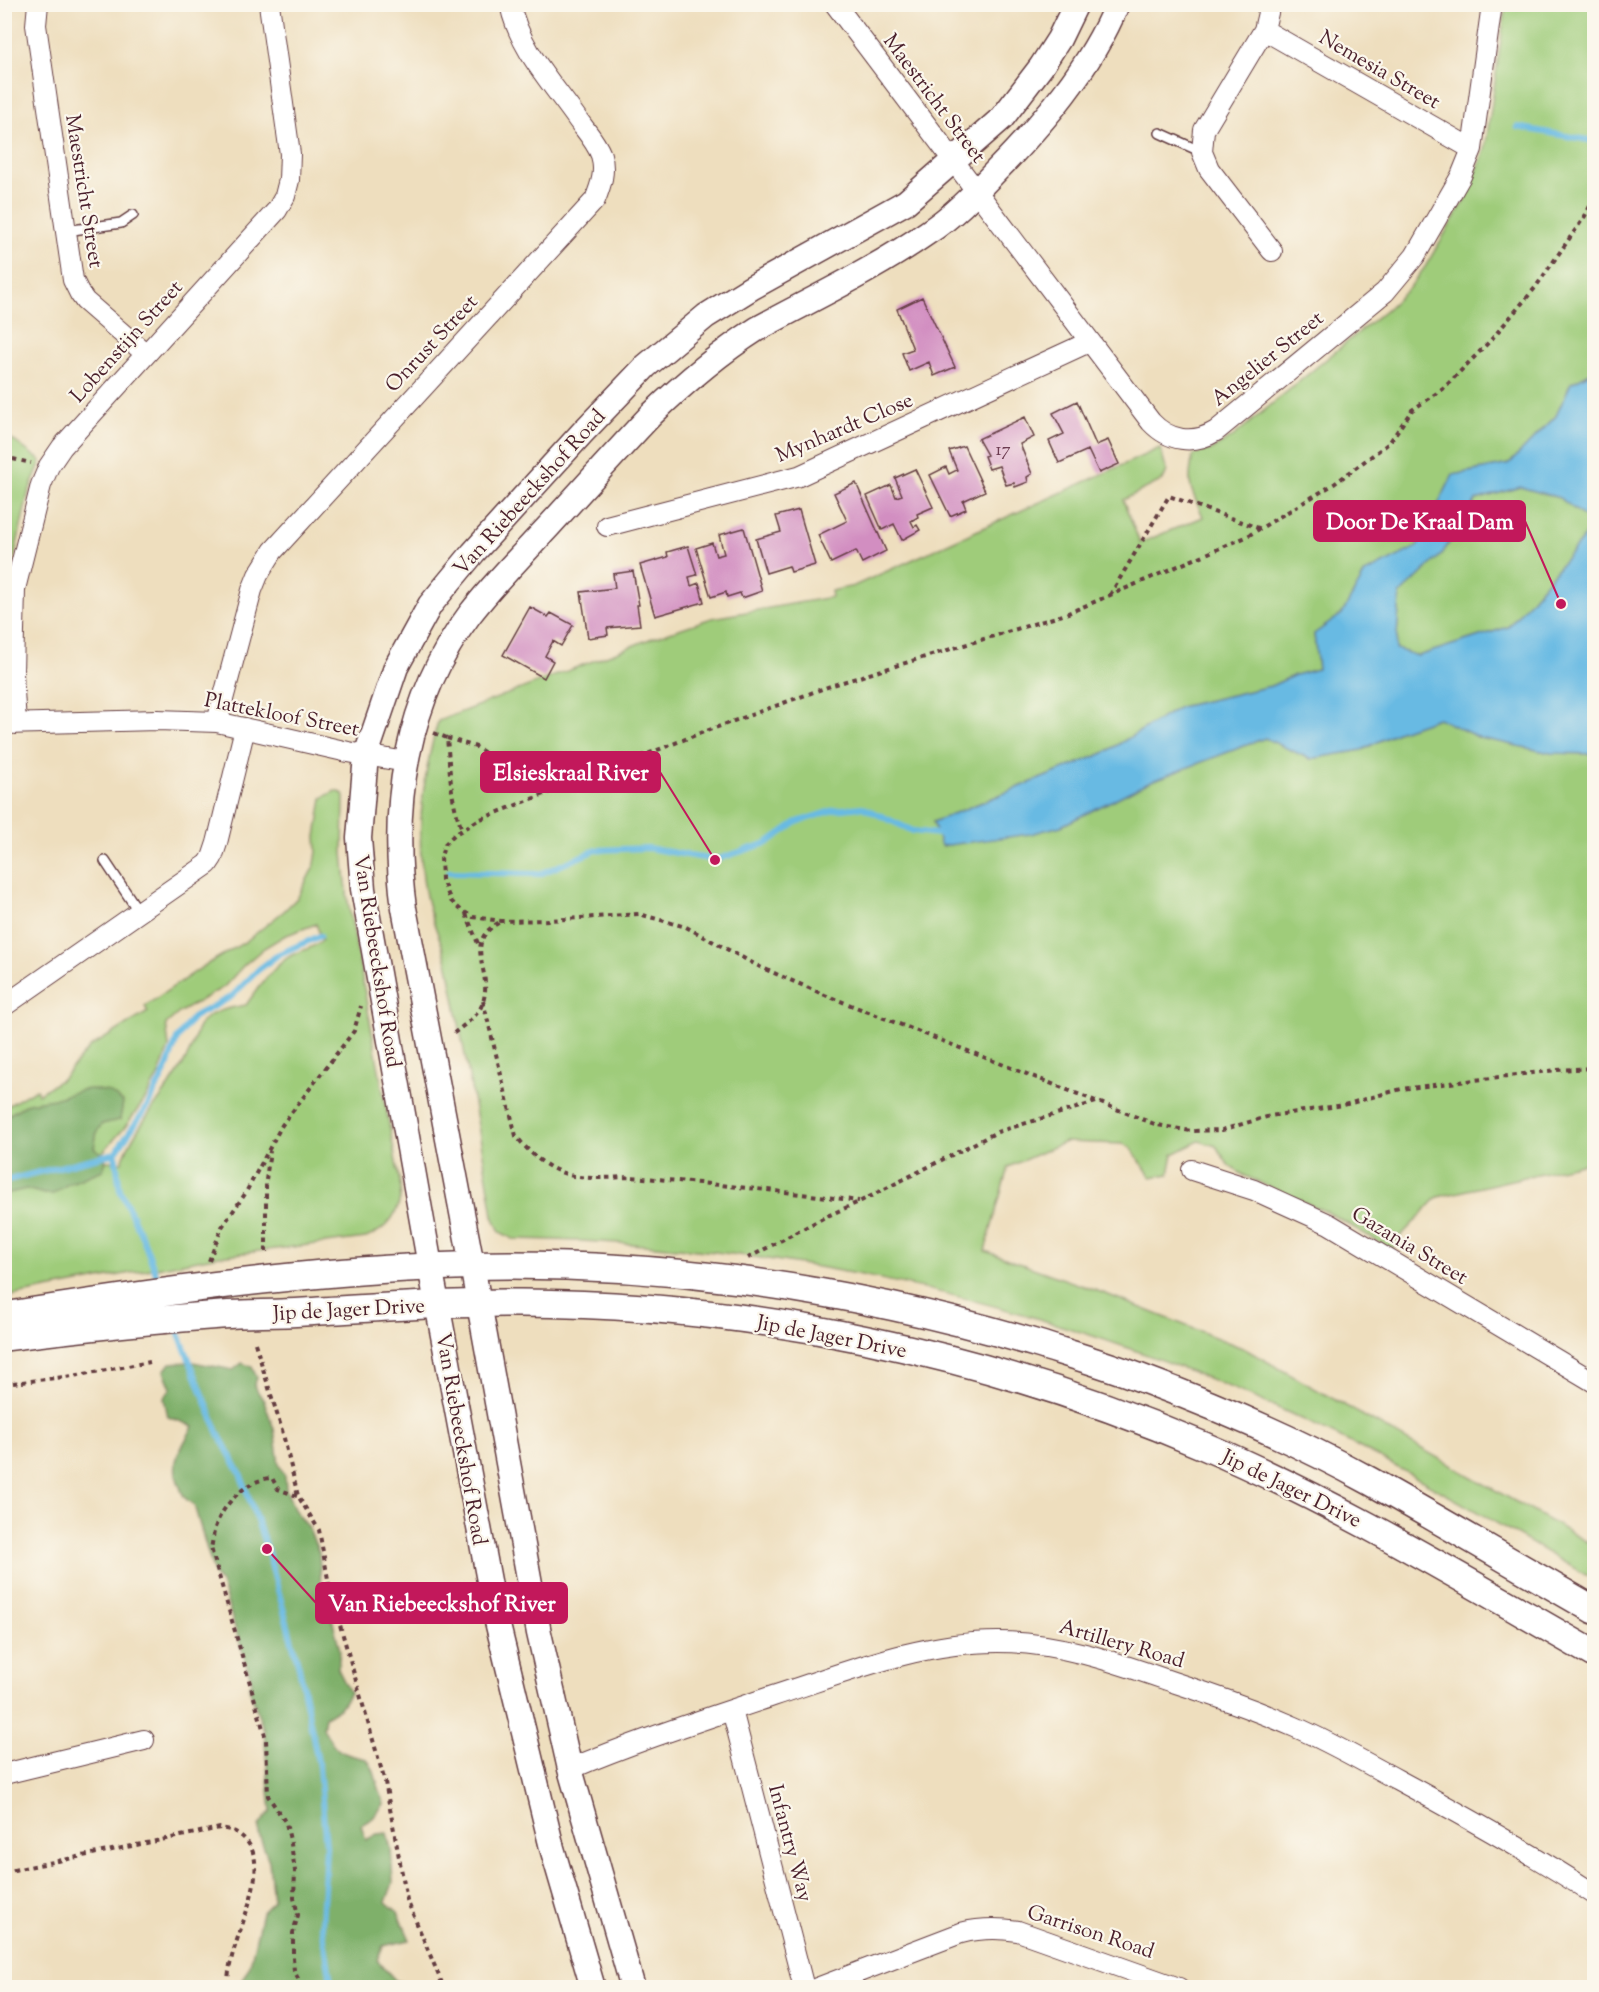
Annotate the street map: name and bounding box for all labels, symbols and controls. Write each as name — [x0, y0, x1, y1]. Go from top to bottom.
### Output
street label: Nemesia Street — [1313, 24, 1445, 118]
street label: Maestricht Street — [875, 28, 992, 170]
street label: Maestricht Street — [56, 112, 110, 270]
street label: Lobenstijn Street — [64, 274, 191, 410]
street label: Onrust Street — [379, 289, 486, 400]
street label: Angelier Street — [1206, 305, 1331, 414]
street label: Mynhardt Close — [771, 386, 918, 471]
street label: Van Riebeeckshof Road — [447, 403, 614, 583]
house number: 17 — [995, 438, 1011, 464]
callout: Door De Kraal Dam — [1314, 501, 1525, 541]
text: Door De Kraal Dam — [1326, 508, 1514, 540]
street label: Plattekloof Street — [202, 686, 362, 746]
callout: Elsieskraal River — [481, 752, 660, 792]
text: Elsieskraal River — [493, 759, 649, 791]
street label: Van Riebeeckshof Road — [344, 853, 408, 1070]
street label: Gazania Street — [1345, 1200, 1473, 1293]
street label: Jip de Jager Drive — [271, 1292, 426, 1330]
street label: Jip de Jager Drive — [753, 1309, 909, 1367]
street label: Van Riebeeckshof Road — [427, 1331, 494, 1548]
street label: Jip de Jager Drive — [1215, 1442, 1366, 1537]
callout: Van Riebeeckshof River — [316, 1583, 567, 1623]
text: Van Riebeeckshof River — [328, 1590, 557, 1622]
street label: Artillery Road — [1055, 1613, 1188, 1677]
street label: Infantry Way — [759, 1782, 819, 1906]
street label: Garrison Road — [1023, 1898, 1158, 1968]

